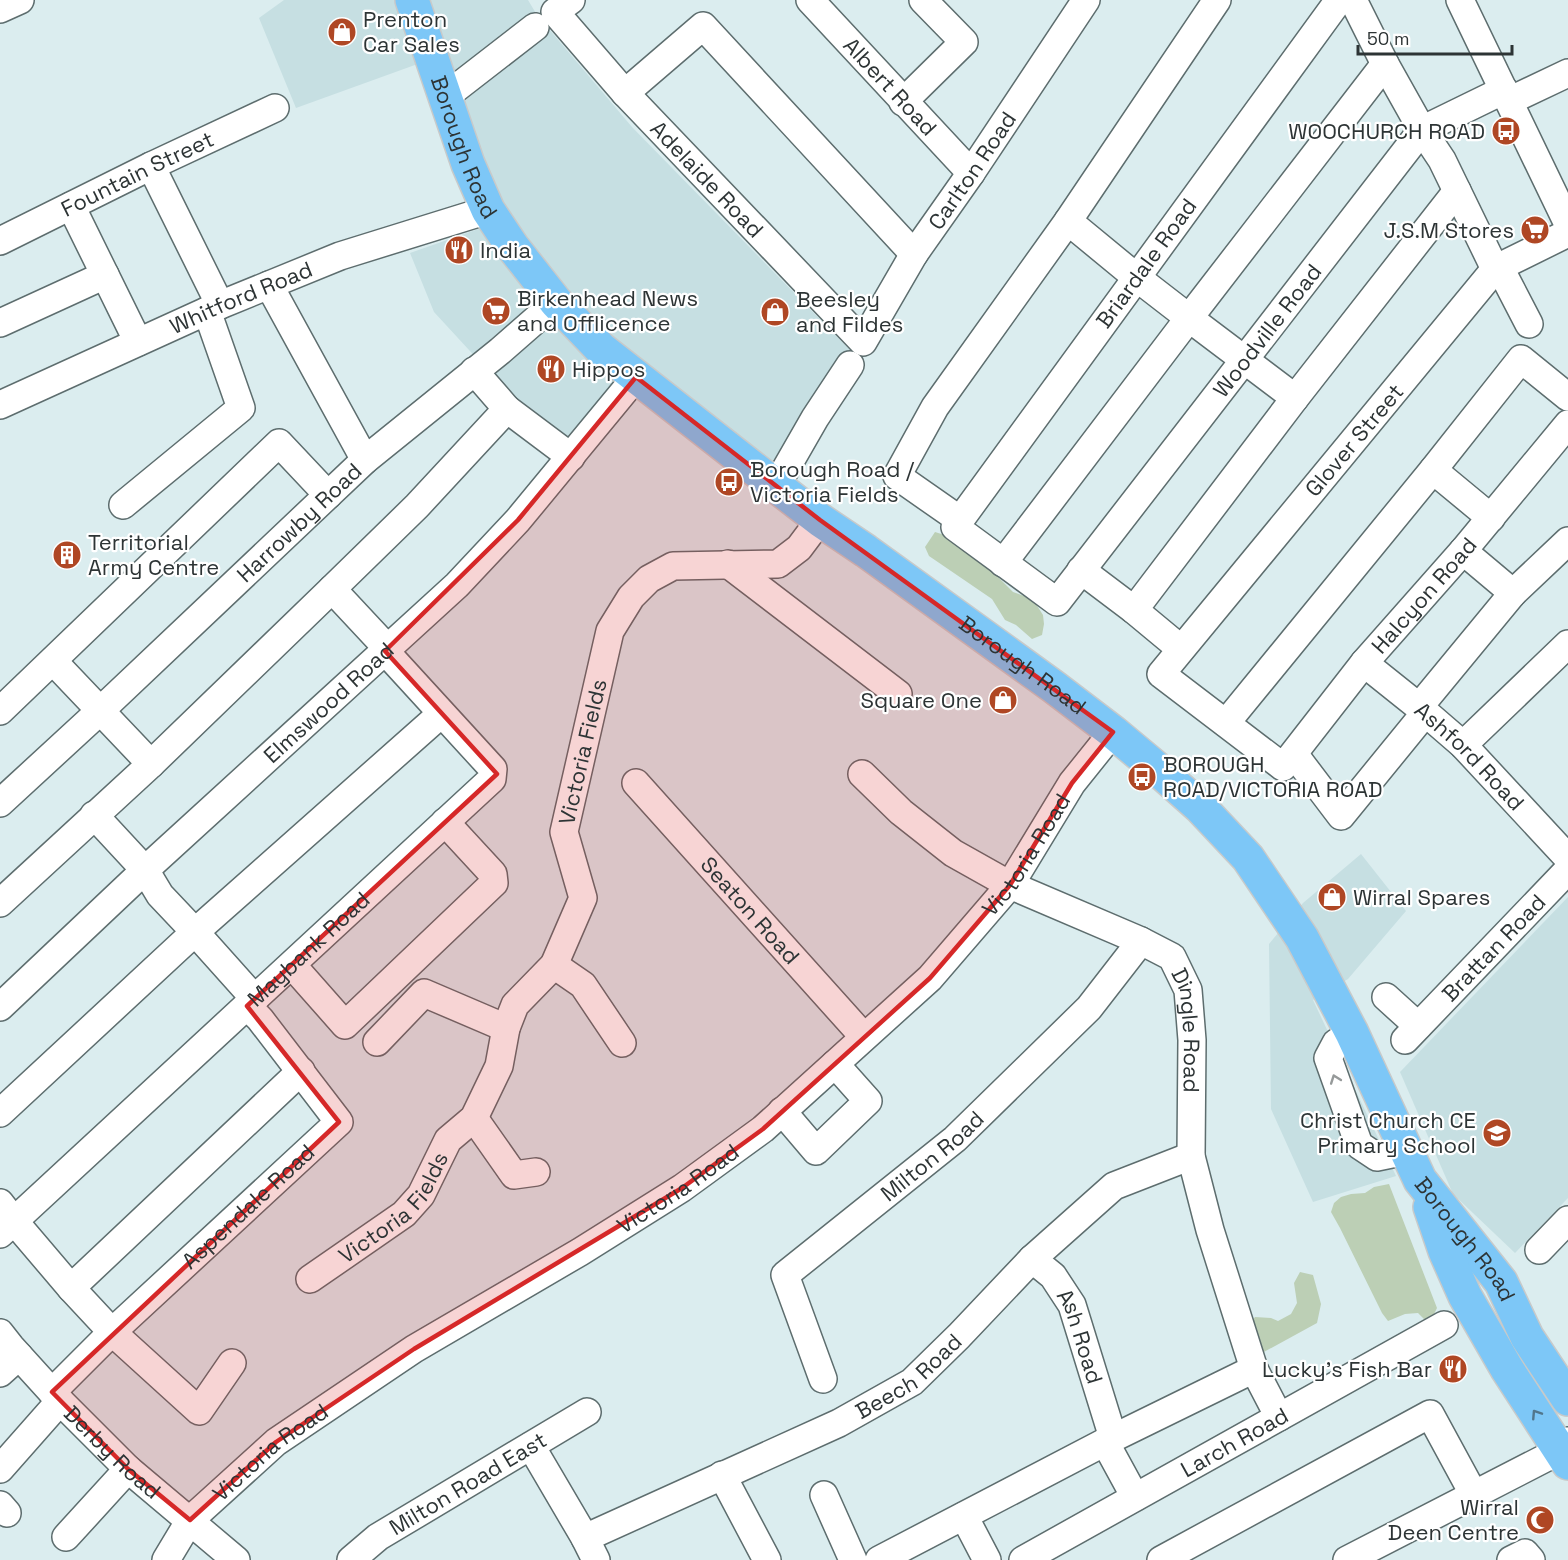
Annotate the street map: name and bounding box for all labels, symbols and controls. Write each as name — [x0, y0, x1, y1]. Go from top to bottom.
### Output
place label: Prenton Car Sales — [363, 5, 460, 58]
shop icon: Prenton Car Sales — [326, 16, 358, 48]
scale bar — [1358, 18, 1512, 56]
text: 50 m — [1367, 27, 1409, 50]
street label: Albert Road — [838, 31, 943, 142]
street label: Borough Road — [425, 72, 504, 224]
street label: Carlton Road — [922, 106, 1022, 235]
street label: Adelaide Road — [645, 115, 770, 243]
bus stop icon: WOOCHURCH ROAD — [1490, 115, 1522, 147]
place label: WOOCHURCH ROAD — [1288, 117, 1485, 145]
street label: Fountain Street — [56, 125, 218, 223]
street label: Briardale Road — [1090, 193, 1202, 333]
supermarket icon: J.S.M Stores — [1519, 214, 1551, 246]
place label: J.S.M Stores — [1384, 216, 1514, 244]
restaurant icon: India — [443, 234, 475, 266]
place label: India — [480, 236, 531, 264]
street label: Whitford Road — [165, 255, 316, 340]
street label: Woodville Road — [1207, 258, 1327, 403]
place label: Birkenhead News and Offlicence — [517, 284, 698, 337]
place label: Beesley and Fildes — [796, 285, 903, 338]
supermarket icon: Birkenhead News and Offlicence — [480, 295, 512, 327]
shop icon: Beesley and Fildes — [759, 296, 791, 328]
restaurant icon: Hippos — [535, 353, 567, 385]
place label: Hippos — [572, 355, 645, 383]
street label: Glover Street — [1299, 378, 1409, 502]
place label: Borough Road / Victoria Fields — [750, 455, 915, 508]
street label: Harrowby Road — [231, 457, 367, 588]
bus stop icon: Borough Road / Victoria Fields — [713, 466, 745, 498]
place label: Territorial Army Centre — [88, 528, 219, 581]
street label: Halcyon Road — [1365, 531, 1483, 659]
building icon: Territorial Army Centre — [51, 539, 83, 571]
street label: Borough Road — [954, 609, 1092, 720]
street label: Elmswood Road — [258, 636, 399, 769]
street label: Victoria Fields — [552, 676, 613, 827]
shop icon: Square One — [987, 684, 1019, 716]
place label: Square One — [860, 686, 982, 714]
street label: Ashford Road — [1409, 696, 1530, 816]
place label: BOROUGH ROAD/VICTORIA ROAD — [1163, 750, 1383, 803]
bus stop icon: BOROUGH ROAD/VICTORIA ROAD — [1126, 761, 1158, 793]
street label: Victoria Road — [976, 788, 1076, 922]
street label: Seaton Road — [695, 851, 806, 970]
shop icon: Wirral Spares — [1316, 881, 1348, 913]
place label: Wirral Spares — [1353, 883, 1490, 911]
street label: Maybank Road — [241, 885, 375, 1012]
street label: Brattan Road — [1436, 888, 1552, 1007]
street label: Dingle Road — [1165, 963, 1206, 1093]
one-way arrow — [1330, 1074, 1343, 1085]
street label: Milton Road — [875, 1105, 990, 1207]
place label: Christ Church CE Primary School — [1300, 1106, 1476, 1159]
school or university icon: Christ Church CE Primary School — [1481, 1117, 1513, 1149]
street label: Victoria Road — [612, 1137, 744, 1239]
street label: Aspendale Road — [176, 1138, 320, 1275]
street label: Victoria Fields — [333, 1147, 454, 1269]
street label: Borough Road — [1409, 1171, 1522, 1306]
street label: Ash Road — [1051, 1283, 1109, 1387]
street label: Beech Road — [850, 1327, 967, 1425]
restaurant icon: Lucky's Fish Bar — [1437, 1353, 1469, 1385]
place label: Lucky's Fish Bar — [1262, 1355, 1432, 1383]
street label: Victoria Road — [206, 1397, 333, 1507]
street label: Derby Road — [58, 1399, 167, 1505]
street label: Larch Road — [1176, 1401, 1293, 1483]
one-way arrow — [1532, 1410, 1543, 1421]
street label: Milton Road East — [384, 1426, 551, 1541]
place label: Wirral Deen Centre — [1388, 1493, 1519, 1546]
mosque icon: Wirral Deen Centre — [1524, 1504, 1556, 1536]

